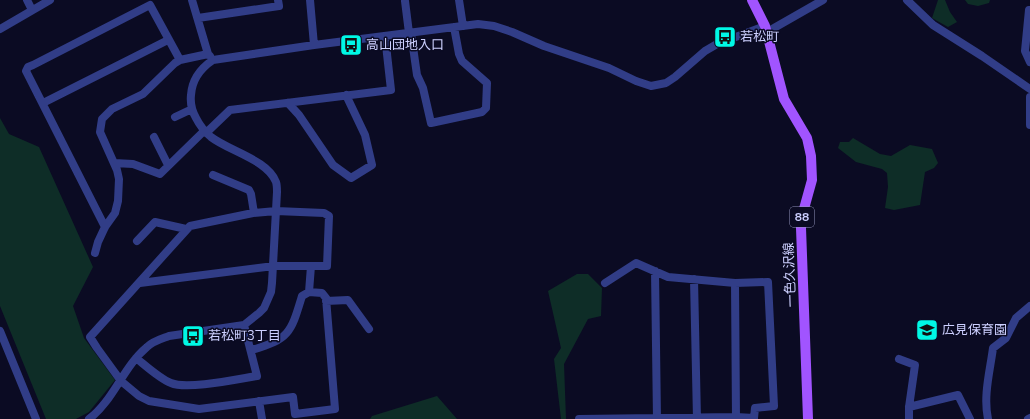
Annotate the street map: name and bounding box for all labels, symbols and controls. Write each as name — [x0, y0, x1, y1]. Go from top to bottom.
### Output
bus stop icon: 若松町 — [712, 24, 738, 50]
place label: 若松町 — [740, 28, 779, 46]
bus stop icon: 高山団地入口 — [338, 32, 364, 58]
place label: 高山団地入口 — [366, 36, 444, 54]
road number: 88 — [790, 207, 814, 227]
street label: 一色久沢線 — [780, 242, 800, 308]
school or university icon: 広見保育園 — [914, 317, 940, 343]
place label: 広見保育園 — [942, 321, 1007, 339]
bus stop icon: 若松町3丁目 — [180, 323, 206, 349]
place label: 若松町3丁目 — [208, 327, 281, 345]

